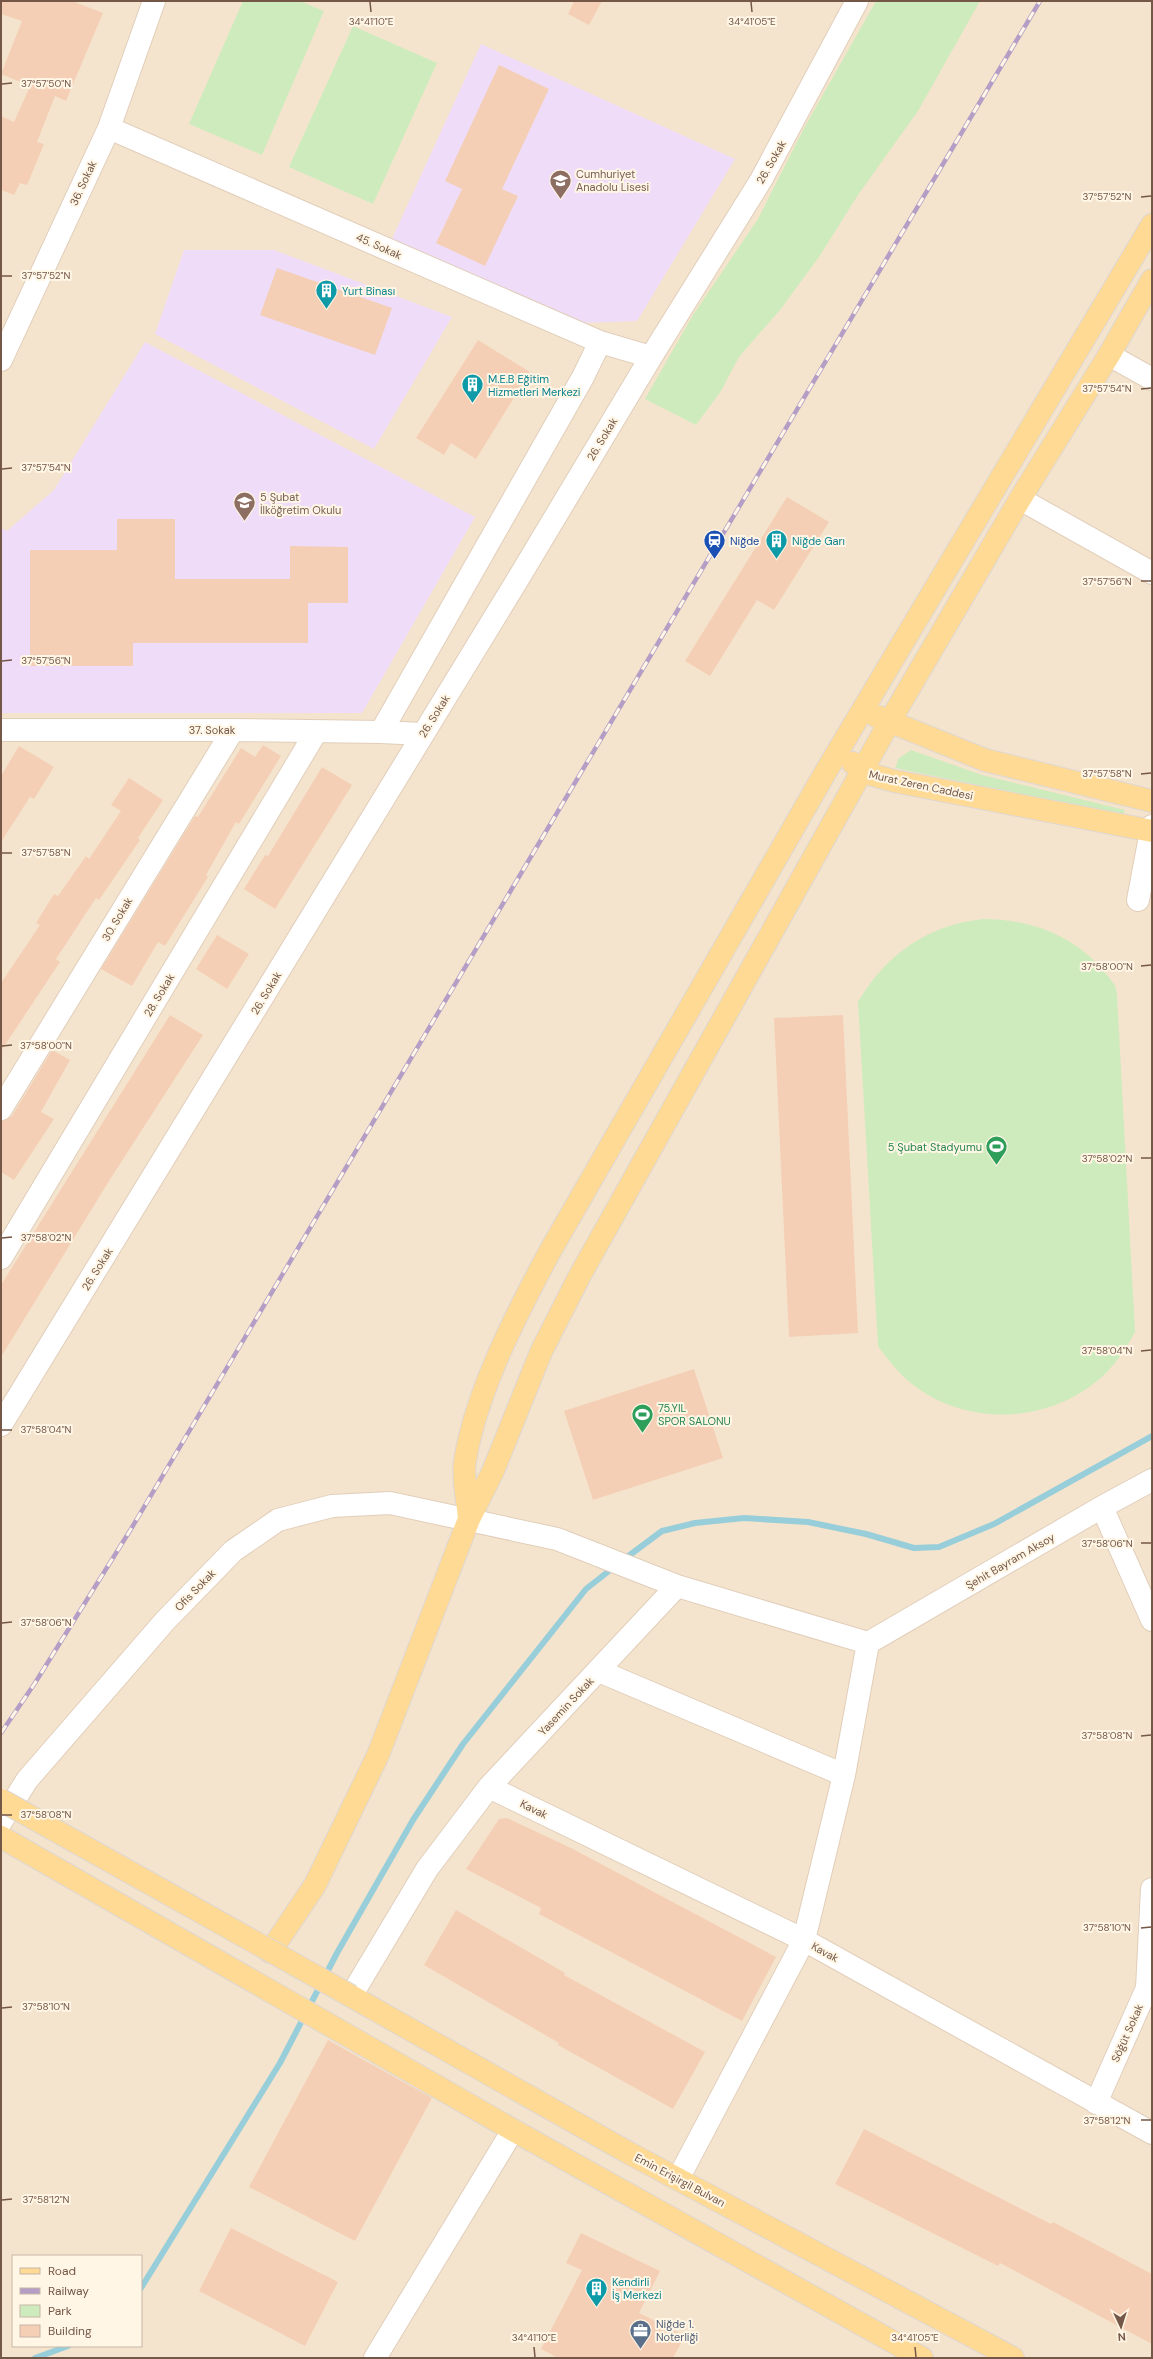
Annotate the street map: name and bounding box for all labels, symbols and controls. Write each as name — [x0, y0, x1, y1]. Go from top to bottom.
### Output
text: 34°41'10"E — [349, 15, 394, 28]
text: 34°41'05"E — [728, 15, 776, 28]
text: 37°57'50"N — [21, 77, 71, 90]
street label: 26. Sokak — [753, 137, 789, 186]
street label: 36. Sokak — [67, 158, 100, 208]
school or university icon: Cumhuriyet Anadolu Lisesi — [547, 167, 573, 200]
place label: Cumhuriyet Anadolu Lisesi — [576, 167, 649, 194]
text: 37°57'52"N — [1083, 190, 1132, 203]
street label: 45. Sokak — [354, 230, 404, 262]
text: 37°57'52"N — [22, 269, 71, 282]
building icon: Yurt Binası — [313, 278, 339, 311]
place label: Yurt Binası — [342, 284, 395, 298]
building icon: M.E.B Eğitim Hizmetleri Merkezi — [460, 372, 486, 405]
place label: M.E.B Eğitim Hizmetleri Merkezi — [488, 372, 580, 399]
text: 37°57'54"N — [1082, 382, 1132, 395]
street label: 26. Sokak — [584, 415, 621, 463]
text: 37°57'54"N — [21, 461, 71, 474]
school or university icon: 5 Şubat İlköğretim Okulu — [231, 490, 257, 523]
place label: 5 Şubat İlköğretim Okulu — [260, 490, 341, 517]
station icon: Niğde — [701, 528, 727, 561]
building icon: Niğde Garı — [763, 528, 789, 561]
place label: Niğde — [730, 534, 759, 548]
place label: Niğde Garı — [792, 534, 845, 548]
text: 37°57'56"N — [1082, 575, 1132, 588]
text: 37°57'56"N — [21, 654, 71, 667]
street label: 26. Sokak — [415, 692, 453, 740]
street label: 37. Sokak — [189, 723, 236, 737]
street label: Murat Zeren Caddesi — [868, 767, 974, 803]
text: 37°57'58"N — [1082, 767, 1132, 780]
text: 37°57'58"N — [21, 846, 71, 859]
street label: 30. Sokak — [98, 894, 136, 943]
text: 37°58'00"N — [1081, 960, 1133, 973]
street label: 26. Sokak — [248, 969, 285, 1017]
street label: 28. Sokak — [141, 970, 178, 1019]
text: 37°58'00"N — [20, 1039, 72, 1052]
sports icon: 5 Şubat Stadyumu — [984, 1134, 1010, 1167]
place label: 5 Şubat Stadyumu — [888, 1140, 982, 1154]
text: 37°58'02"N — [1082, 1152, 1132, 1165]
text: 37°58'02"N — [21, 1231, 71, 1244]
street label: 26. Sokak — [78, 1245, 116, 1293]
text: 37°58'04"N — [1081, 1344, 1133, 1357]
sports icon: 75.YIL SPOR SALONU — [630, 1401, 656, 1434]
place label: 75.YIL SPOR SALONU — [658, 1401, 731, 1428]
text: 37°58'04"N — [20, 1423, 72, 1436]
street label: Şehit Bayram Aksoy — [963, 1530, 1057, 1592]
text: 37°58'06"N — [1081, 1537, 1133, 1550]
street label: Ofis Sokak — [172, 1566, 219, 1614]
text: 37°58'06"N — [20, 1616, 72, 1629]
street label: Yasemin Sokak — [535, 1673, 597, 1738]
text: 37°58'08"N — [1081, 1729, 1133, 1742]
street label: Kavak — [518, 1796, 551, 1822]
text: 37°58'08"N — [20, 1808, 72, 1821]
text: 37°58'10"N — [1083, 1921, 1131, 1934]
street label: Kavak — [809, 1939, 841, 1965]
text: 37°58'10"N — [22, 2000, 70, 2013]
street label: Söğüt Sokak — [1108, 2001, 1146, 2064]
text: 37°58'12"N — [1084, 2114, 1131, 2127]
street label: Emin Erişirgil Bulvarı — [632, 2150, 728, 2210]
text: 37°58'12"N — [23, 2193, 70, 2206]
legend — [12, 2255, 142, 2347]
text: Road — [48, 2263, 76, 2279]
building icon: Kendirli İş Merkezi — [583, 2275, 609, 2308]
place label: Kendirli İş Merkezi — [612, 2275, 662, 2302]
text: Railway — [48, 2283, 89, 2299]
text: Park — [48, 2303, 72, 2319]
north arrow — [1101, 2307, 1141, 2347]
office icon: Niğde 1. Noterliği — [628, 2317, 654, 2350]
place label: Niğde 1. Noterliği — [656, 2317, 698, 2344]
text: Building — [48, 2323, 92, 2339]
text: N — [1117, 2330, 1126, 2344]
text: 34°41'10"E — [512, 2331, 557, 2344]
text: 34°41'05"E — [891, 2331, 939, 2344]

